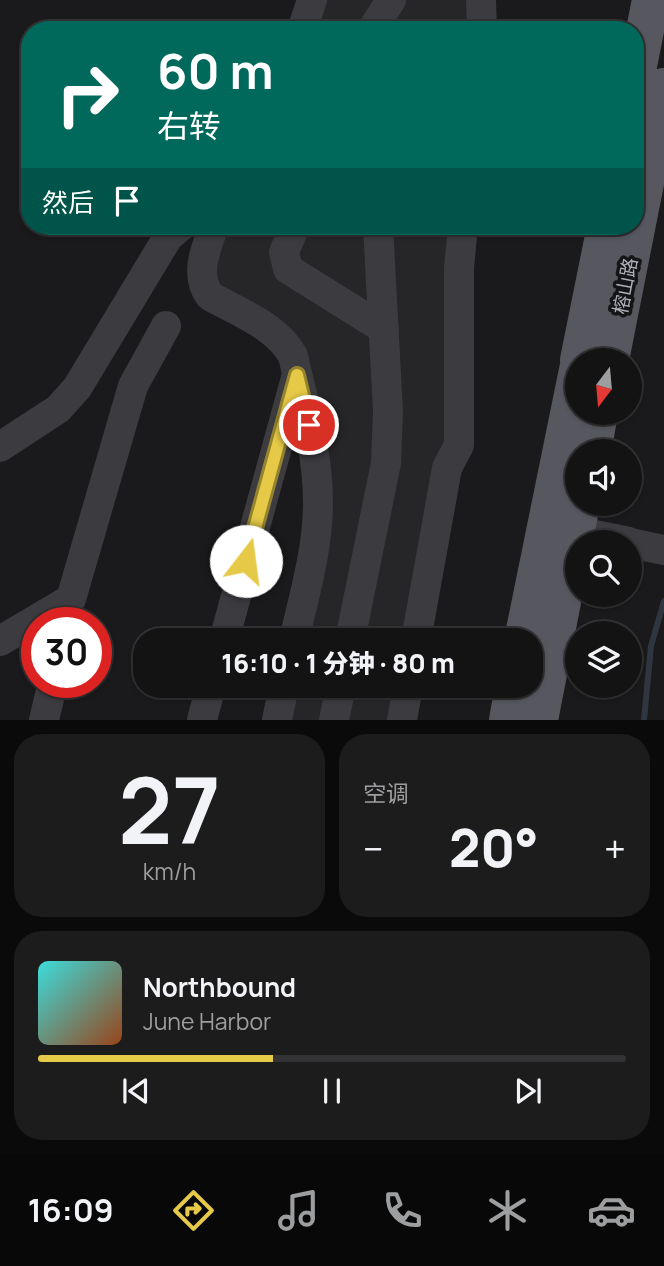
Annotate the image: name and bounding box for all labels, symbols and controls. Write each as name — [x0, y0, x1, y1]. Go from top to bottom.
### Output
text: 60 m — [157, 37, 274, 104]
icon: right — [42, 49, 133, 140]
text: 右转 — [157, 104, 221, 148]
icon: arrive — [108, 182, 146, 220]
text: 然后 — [42, 184, 94, 220]
street label: 榕山路 — [607, 256, 643, 316]
north arrow — [565, 348, 642, 425]
map controls — [565, 348, 642, 698]
pin — [279, 395, 339, 455]
icon: arrive — [290, 406, 328, 444]
button: sound — [565, 439, 642, 516]
position arrow — [209, 524, 283, 598]
button: search — [565, 530, 642, 607]
speed limit sign: 30 — [21, 607, 112, 698]
button: layers — [565, 621, 642, 698]
text: 16:10 · 1 分钟 · 80 m — [221, 645, 455, 681]
text: 27 — [118, 747, 221, 871]
text: 空调 — [363, 777, 409, 809]
text: 20° — [449, 812, 539, 883]
text: − — [363, 822, 384, 874]
text: + — [604, 822, 626, 874]
text: km/h — [143, 855, 196, 887]
text: Northbound — [143, 969, 296, 1005]
text: June Harbor — [143, 1005, 271, 1037]
icon: previous — [117, 1072, 155, 1110]
icon: pause — [313, 1072, 351, 1110]
icon: next — [509, 1072, 547, 1110]
icon: directions — [169, 1186, 218, 1235]
icon: music — [274, 1186, 323, 1235]
icon: phone — [378, 1186, 427, 1235]
icon: climate — [483, 1186, 532, 1235]
icon: car — [587, 1186, 636, 1235]
text: 16:09 — [28, 1188, 114, 1232]

